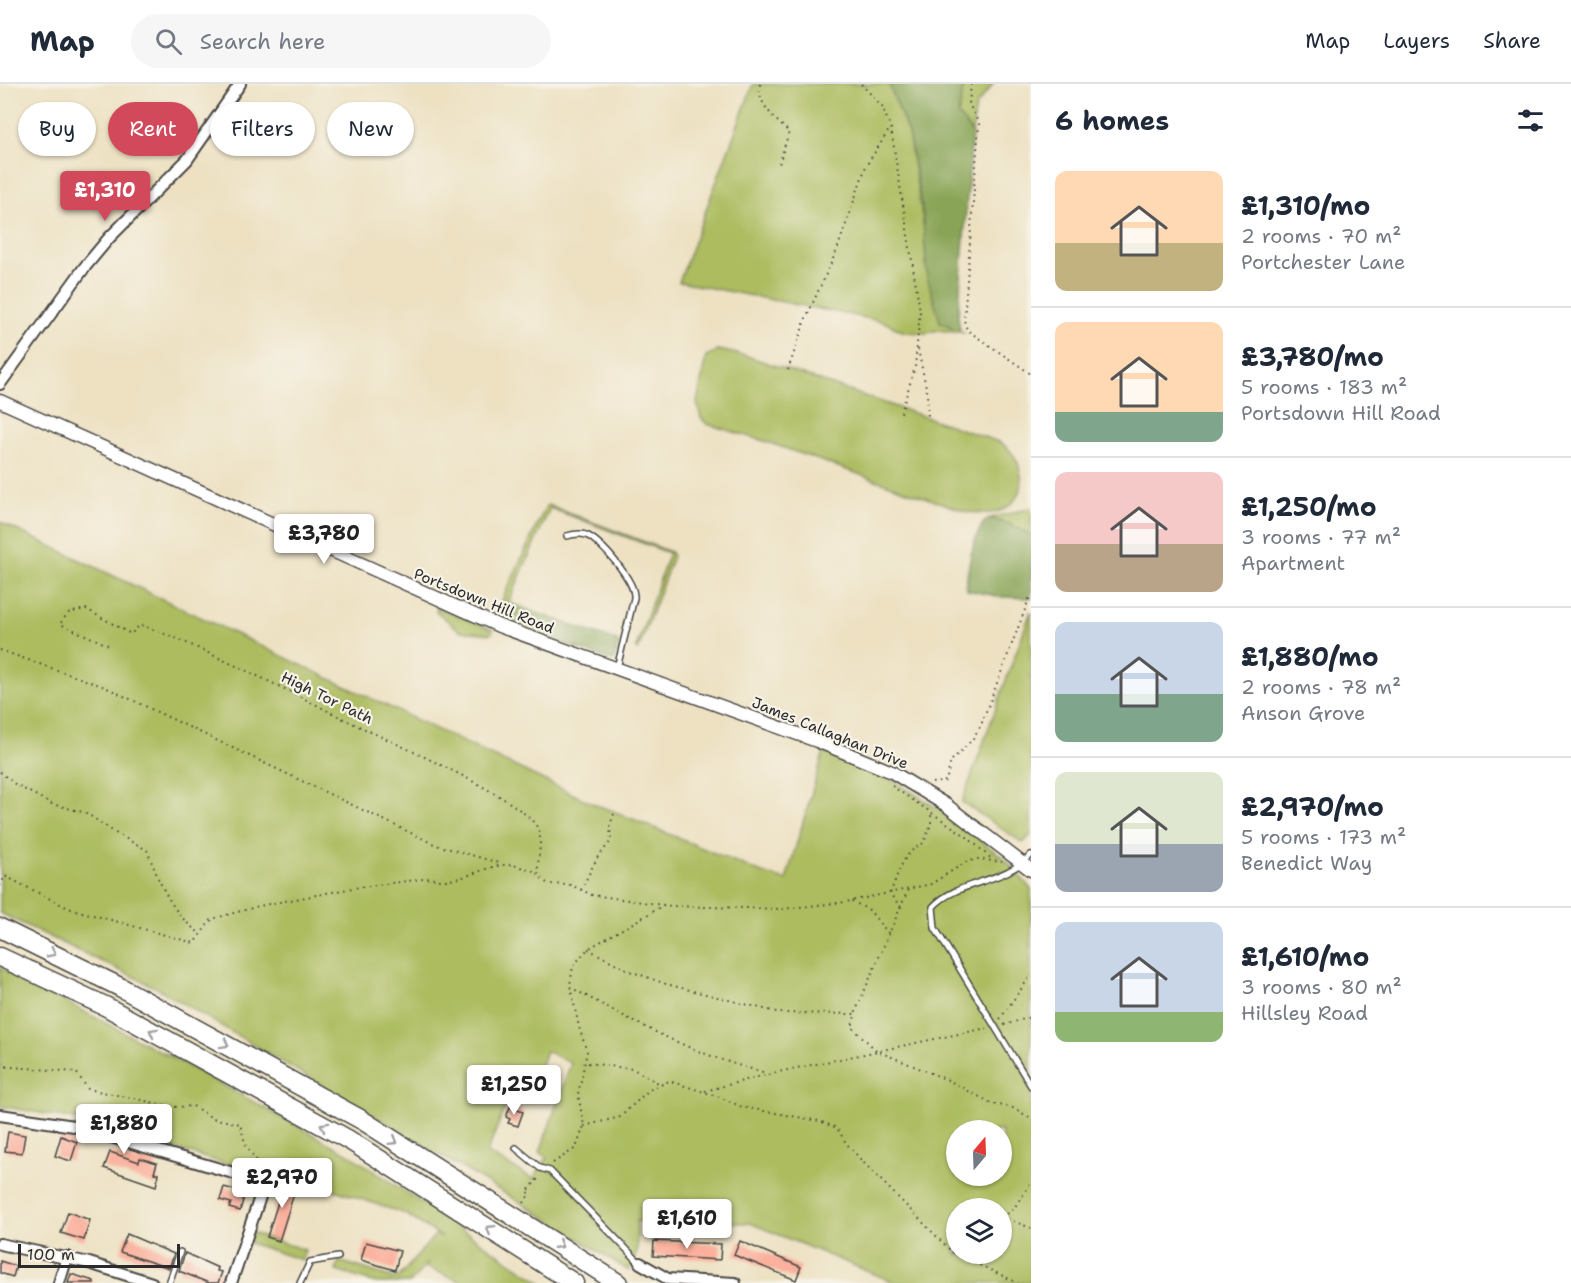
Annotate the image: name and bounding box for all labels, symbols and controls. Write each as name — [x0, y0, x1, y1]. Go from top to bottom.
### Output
search box — [131, 14, 551, 68]
text: Map — [30, 22, 95, 60]
icon: search — [152, 25, 185, 58]
text: Search here — [200, 27, 325, 56]
text: Map — [1305, 27, 1350, 55]
text: Layers — [1383, 27, 1450, 55]
text: Share — [1483, 27, 1541, 55]
chip: Buy — [18, 102, 96, 156]
chip: Rent — [108, 102, 198, 156]
chip: Filters — [210, 102, 315, 156]
chip: New — [327, 102, 414, 156]
text: 6 homes — [1055, 103, 1169, 138]
icon: filters — [1514, 104, 1547, 137]
pin: £1,310 — [56, 171, 154, 222]
text: £1,310 — [74, 177, 136, 203]
text: £1,310/mo — [1241, 188, 1370, 223]
icon: home — [1103, 195, 1175, 267]
text: 2 rooms · 70 m² — [1241, 223, 1402, 249]
text: Portchester Lane — [1241, 249, 1405, 275]
text: £3,780/mo — [1241, 339, 1384, 374]
icon: home — [1103, 346, 1175, 418]
text: 5 rooms · 183 m² — [1241, 374, 1407, 400]
text: Portsdown Hill Road — [1241, 400, 1441, 426]
text: £1,250/mo — [1241, 489, 1377, 524]
icon: home — [1103, 496, 1175, 568]
pin: £3,780 — [275, 514, 373, 565]
text: £3,780 — [288, 520, 360, 546]
text: 3 rooms · 77 m² — [1241, 524, 1401, 550]
text: Apartment — [1241, 550, 1345, 576]
street label: Portsdown Hill Road — [411, 564, 558, 638]
text: £1,880/mo — [1241, 639, 1379, 674]
icon: home — [1103, 646, 1175, 718]
street label: High Tor Path — [278, 667, 376, 729]
text: 2 rooms · 78 m² — [1241, 674, 1401, 700]
street label: James Callaghan Drive — [749, 692, 911, 774]
text: Anson Grove — [1241, 700, 1365, 726]
text: £2,970/mo — [1241, 789, 1384, 824]
icon: home — [1103, 796, 1175, 868]
text: 5 rooms · 173 m² — [1241, 824, 1406, 850]
text: Benedict Way — [1241, 850, 1372, 876]
text: £1,610/mo — [1241, 939, 1369, 974]
one-way arrow — [46, 946, 57, 958]
icon: home — [1103, 946, 1175, 1018]
text: 3 rooms · 80 m² — [1241, 974, 1402, 1000]
text: Hillsley Road — [1241, 1000, 1368, 1026]
one-way arrow — [149, 1028, 159, 1039]
one-way arrow — [219, 1037, 229, 1049]
pin: £1,250 — [465, 1065, 563, 1116]
text: £1,250 — [481, 1071, 547, 1097]
pin: £1,880 — [75, 1104, 173, 1155]
text: £1,880 — [90, 1110, 158, 1136]
north arrow — [946, 1120, 1012, 1186]
map controls — [946, 1120, 1012, 1264]
one-way arrow — [320, 1122, 330, 1133]
one-way arrow — [388, 1133, 399, 1144]
pin: £2,970 — [233, 1158, 331, 1209]
text: £2,970 — [246, 1164, 318, 1190]
button: layers — [946, 1198, 1012, 1264]
pin: £1,610 — [638, 1199, 736, 1250]
text: £1,610 — [657, 1205, 717, 1231]
one-way arrow — [485, 1226, 496, 1237]
one-way arrow — [553, 1238, 563, 1250]
scale bar — [18, 1241, 180, 1268]
text: 100 m — [27, 1244, 75, 1265]

